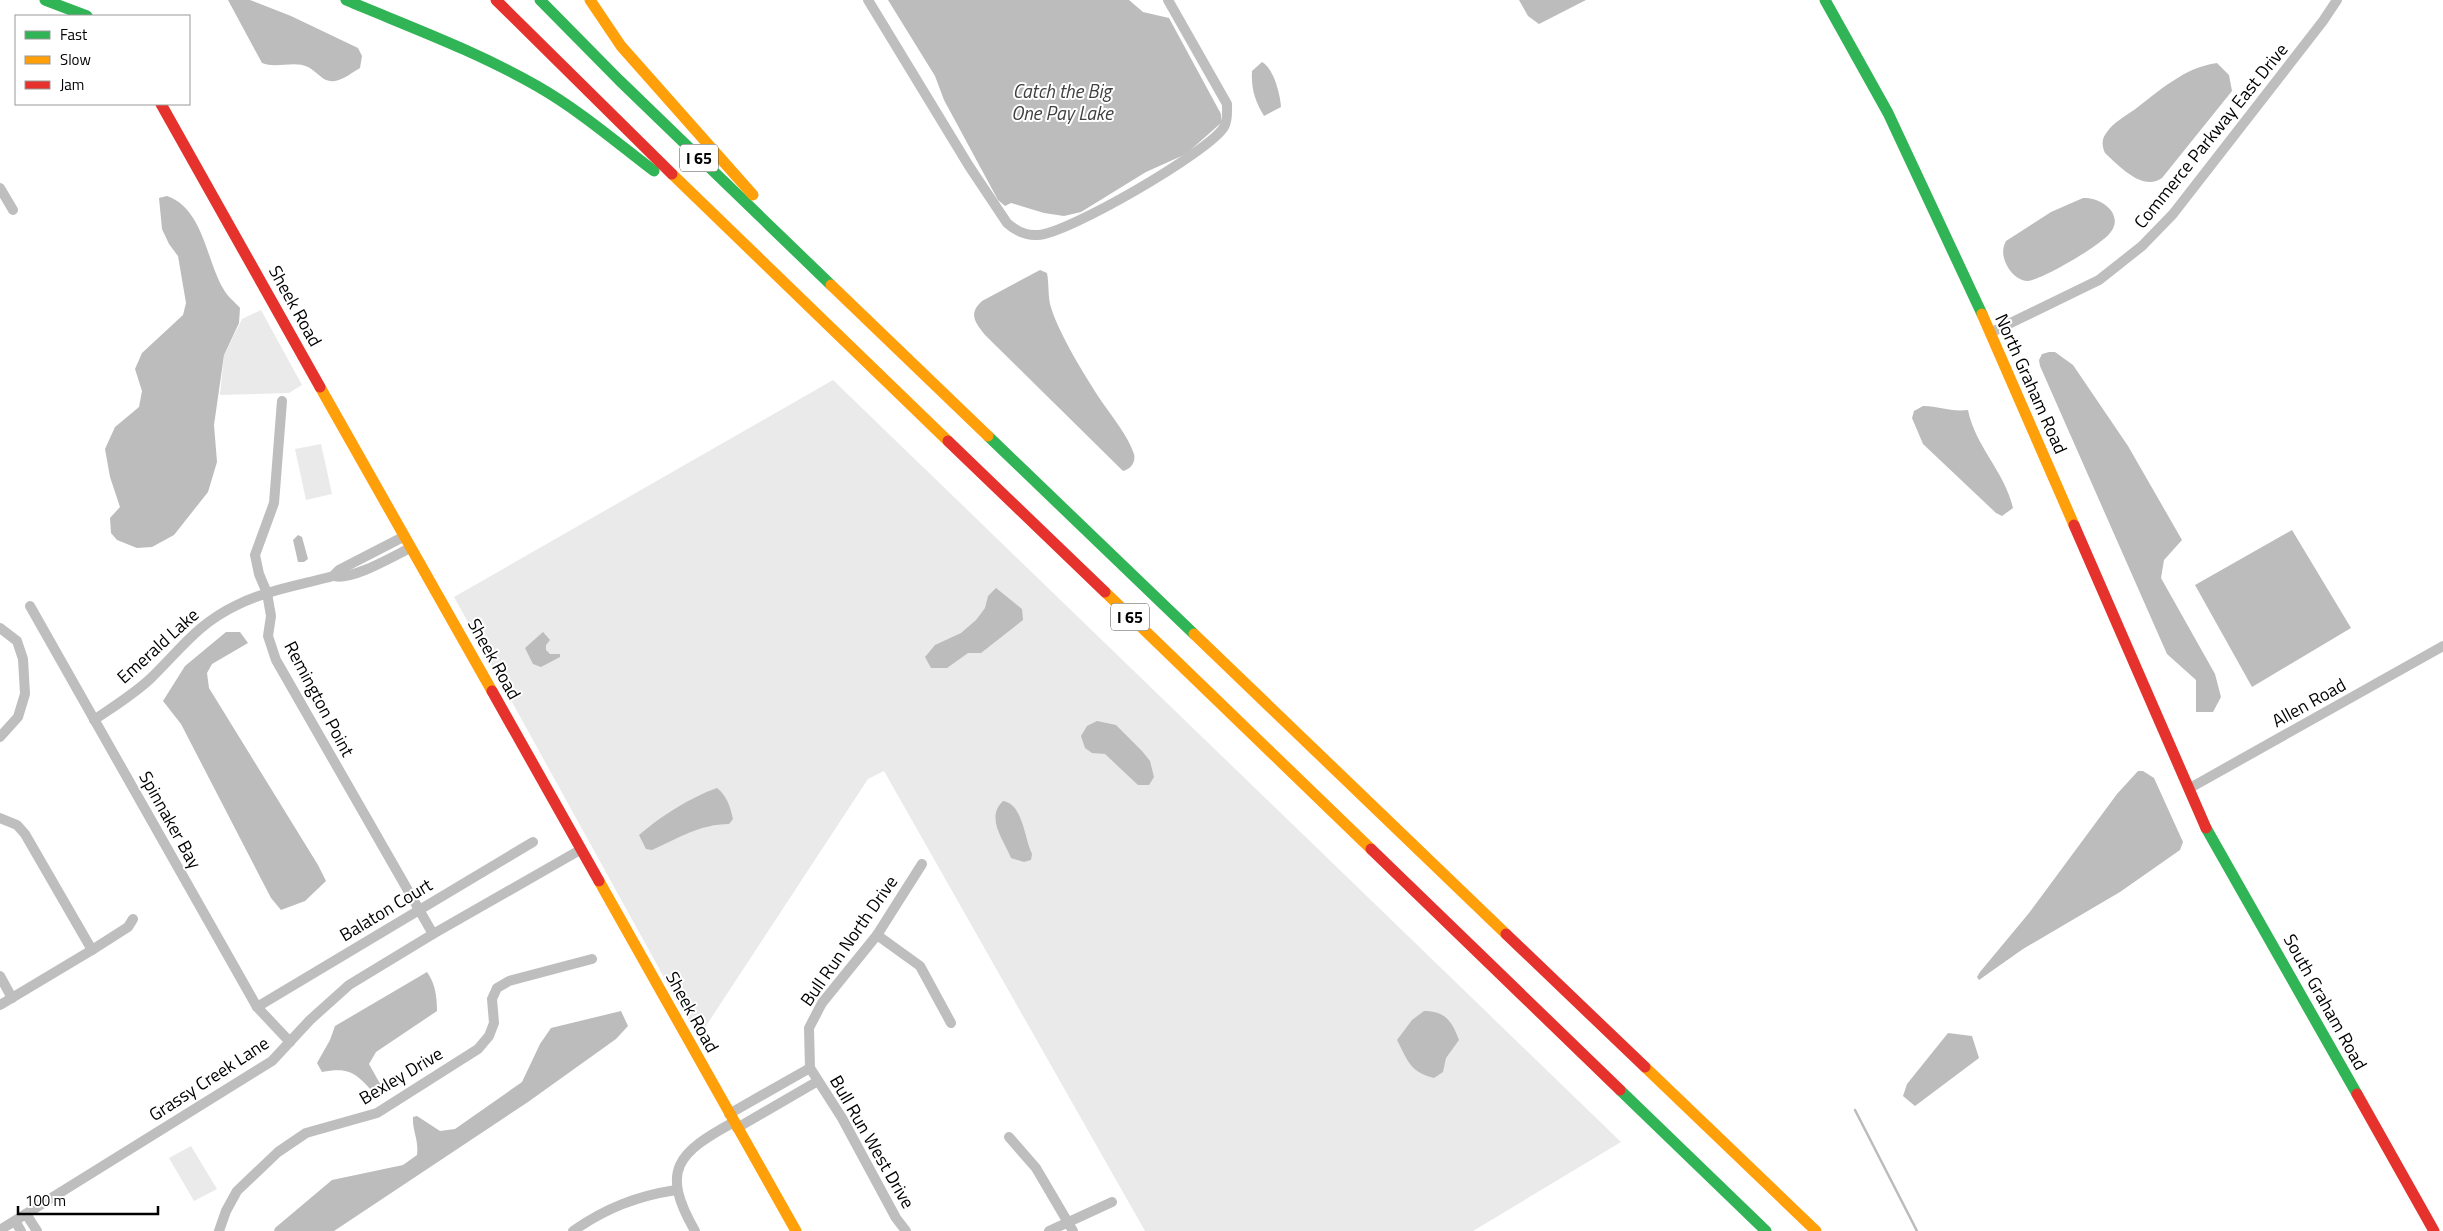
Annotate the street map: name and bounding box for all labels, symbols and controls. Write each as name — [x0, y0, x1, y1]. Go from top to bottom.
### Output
legend — [15, 15, 190, 105]
text: Fast — [60, 23, 88, 46]
street label: Commerce Parkway East Drive — [2127, 37, 2294, 234]
text: Slow — [60, 48, 91, 71]
text: Jam — [60, 73, 84, 96]
water label: Catch the Big One Pay Lake — [1011, 76, 1114, 127]
road number: I 65 — [680, 144, 718, 172]
street label: Sheek Road — [262, 260, 329, 351]
street label: North Graham Road — [1988, 309, 2074, 458]
street label: Emerald Lake — [111, 601, 205, 690]
road number: I 65 — [1111, 604, 1149, 630]
street label: Sheek Road — [461, 613, 528, 704]
street label: Remington Point — [278, 636, 362, 762]
street label: Allen Road — [2267, 671, 2351, 734]
street label: Spinnaker Bay — [132, 766, 209, 874]
street label: Bull Run North Drive — [793, 870, 904, 1012]
street label: Balaton Court — [334, 871, 438, 948]
street label: South Graham Road — [2277, 929, 2374, 1075]
street label: Sheek Road — [659, 966, 726, 1057]
street label: Grassy Creek Lane — [143, 1030, 274, 1128]
street label: Bexley Drive — [354, 1040, 448, 1111]
street label: Bull Run West Drive — [823, 1070, 922, 1213]
scale bar — [18, 1184, 158, 1216]
text: 100 m — [25, 1189, 66, 1212]

